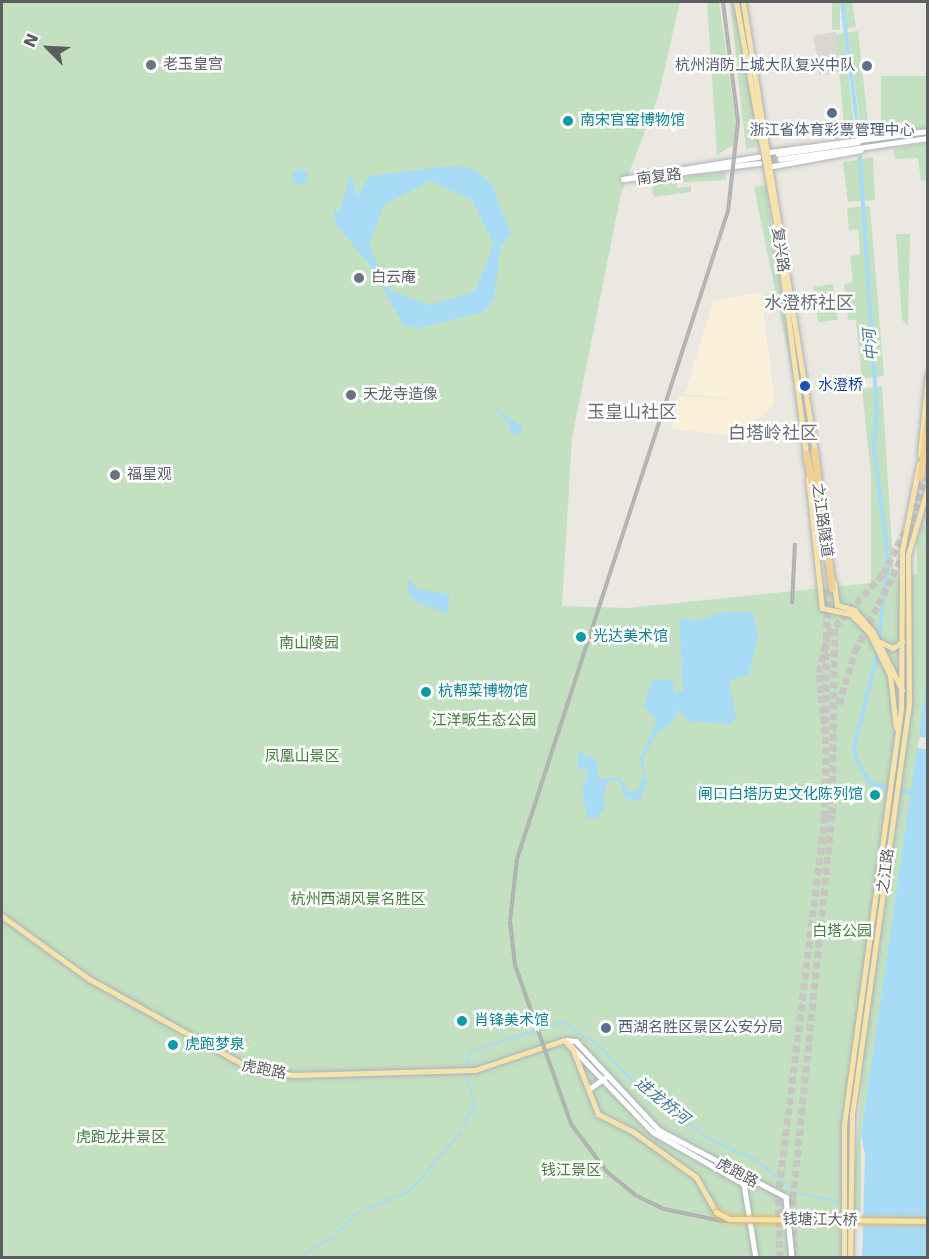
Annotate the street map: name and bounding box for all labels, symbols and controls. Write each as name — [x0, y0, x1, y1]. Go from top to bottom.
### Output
north arrow — [18, 18, 78, 78]
text: N — [20, 31, 42, 50]
place label: 老玉皇宫 — [163, 56, 223, 74]
place label: 杭州消防上城大队复兴中队 — [675, 57, 855, 75]
marker: 老玉皇宫 — [144, 58, 158, 72]
marker: 杭州消防上城大队复兴中队 — [860, 59, 874, 73]
marker: 浙江省体育彩票管理中心 — [825, 106, 839, 120]
place label: 南宋官窑博物馆 — [580, 112, 685, 130]
marker: 南宋官窑博物馆 — [561, 114, 575, 128]
place label: 浙江省体育彩票管理中心 — [750, 122, 914, 140]
street label: 南复路 — [636, 165, 682, 189]
street label: 复兴路 — [768, 226, 792, 274]
place label: 白云庵 — [371, 269, 416, 287]
marker: 白云庵 — [352, 271, 366, 285]
district label: 水澄桥社区 — [764, 292, 854, 314]
water label: 中河 — [860, 328, 882, 362]
marker: 水澄桥 — [796, 377, 814, 395]
place label: 水澄桥 — [818, 377, 863, 395]
place label: 天龙寺造像 — [363, 386, 438, 404]
marker: 天龙寺造像 — [344, 388, 358, 402]
district label: 玉皇山社区 — [587, 401, 677, 423]
district label: 白塔岭社区 — [728, 422, 818, 444]
place label: 福星观 — [127, 466, 172, 484]
marker: 福星观 — [108, 468, 122, 482]
street label: 之江路隧道 — [808, 482, 836, 558]
place label: 光达美术馆 — [593, 628, 668, 646]
marker: 光达美术馆 — [574, 630, 588, 644]
park label: 南山陵园 — [279, 635, 339, 653]
place label: 杭帮菜博物馆 — [438, 683, 528, 701]
marker: 杭帮菜博物馆 — [419, 685, 433, 699]
park label: 江洋畈生态公园 — [432, 712, 536, 730]
park label: 凤凰山景区 — [265, 748, 339, 766]
place label: 闸口白塔历史文化陈列馆 — [698, 786, 863, 804]
marker: 闸口白塔历史文化陈列馆 — [868, 788, 882, 802]
street label: 之江路 — [874, 848, 898, 894]
park label: 杭州西湖风景名胜区 — [291, 891, 425, 909]
park label: 白塔公园 — [812, 923, 872, 941]
place label: 肖锋美术馆 — [474, 1012, 549, 1030]
marker: 肖锋美术馆 — [455, 1014, 469, 1028]
place label: 西湖名胜区景区公安分局 — [618, 1019, 783, 1037]
marker: 西湖名胜区景区公安分局 — [599, 1021, 613, 1035]
place label: 虎跑梦泉 — [185, 1036, 245, 1054]
marker: 虎跑梦泉 — [166, 1038, 180, 1052]
street label: 虎跑路 — [240, 1057, 288, 1083]
water label: 进龙桥河 — [631, 1073, 693, 1129]
park label: 虎跑龙井景区 — [76, 1129, 166, 1147]
street label: 虎跑路 — [713, 1154, 761, 1192]
park label: 钱江景区 — [541, 1162, 601, 1180]
street label: 钱塘江大桥 — [782, 1210, 858, 1230]

